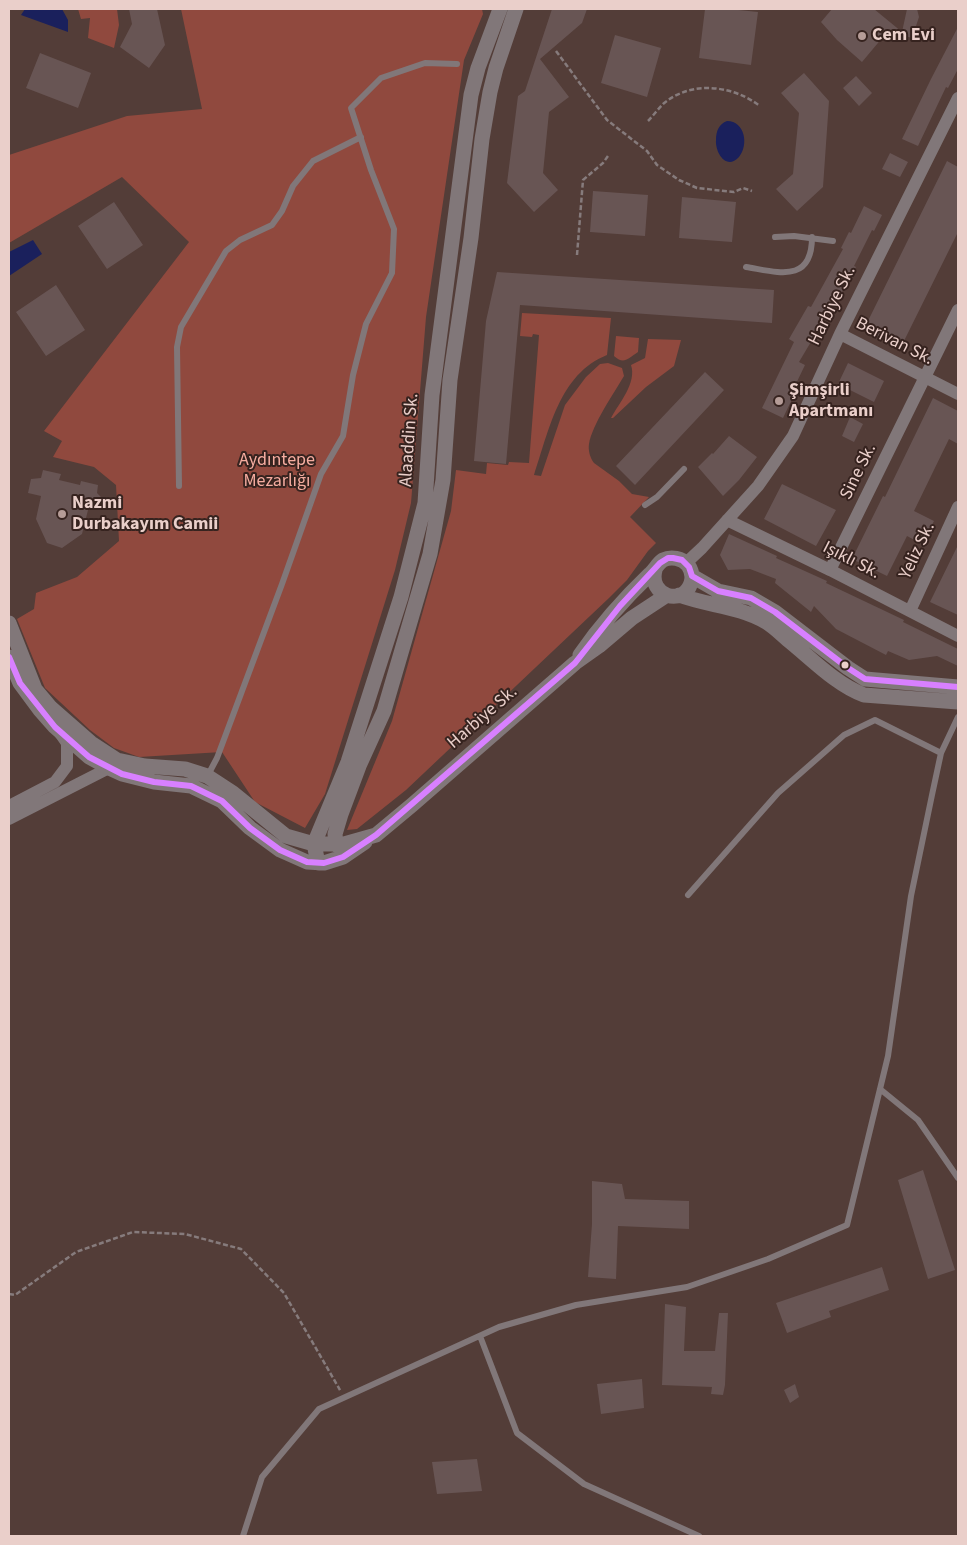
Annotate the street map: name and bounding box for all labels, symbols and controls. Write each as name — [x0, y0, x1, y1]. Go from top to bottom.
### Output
place label: Cem Evi — [872, 25, 935, 47]
marker: Cem Evi — [856, 30, 868, 42]
street label: Harbiye Sk. — [805, 263, 861, 349]
street label: Berivan Sk. — [852, 313, 936, 371]
place label: Şimşirli Apartmanı — [789, 380, 873, 422]
street label: Alaaddin Sk. — [396, 393, 424, 487]
marker: Şimşirli Apartmanı — [773, 395, 785, 407]
street label: Sine Sk. — [836, 440, 882, 504]
park label: Aydıntepe Mezarlığı — [239, 450, 315, 492]
place label: Nazmi Durbakayım Camii — [72, 493, 218, 536]
marker: Nazmi Durbakayım Camii — [56, 508, 68, 520]
street label: Yeliz Sk. — [895, 519, 941, 583]
street label: Işıklı Sk. — [819, 537, 883, 585]
unlabelled marker — [840, 660, 850, 670]
street label: Harbiye Sk. — [444, 682, 522, 754]

